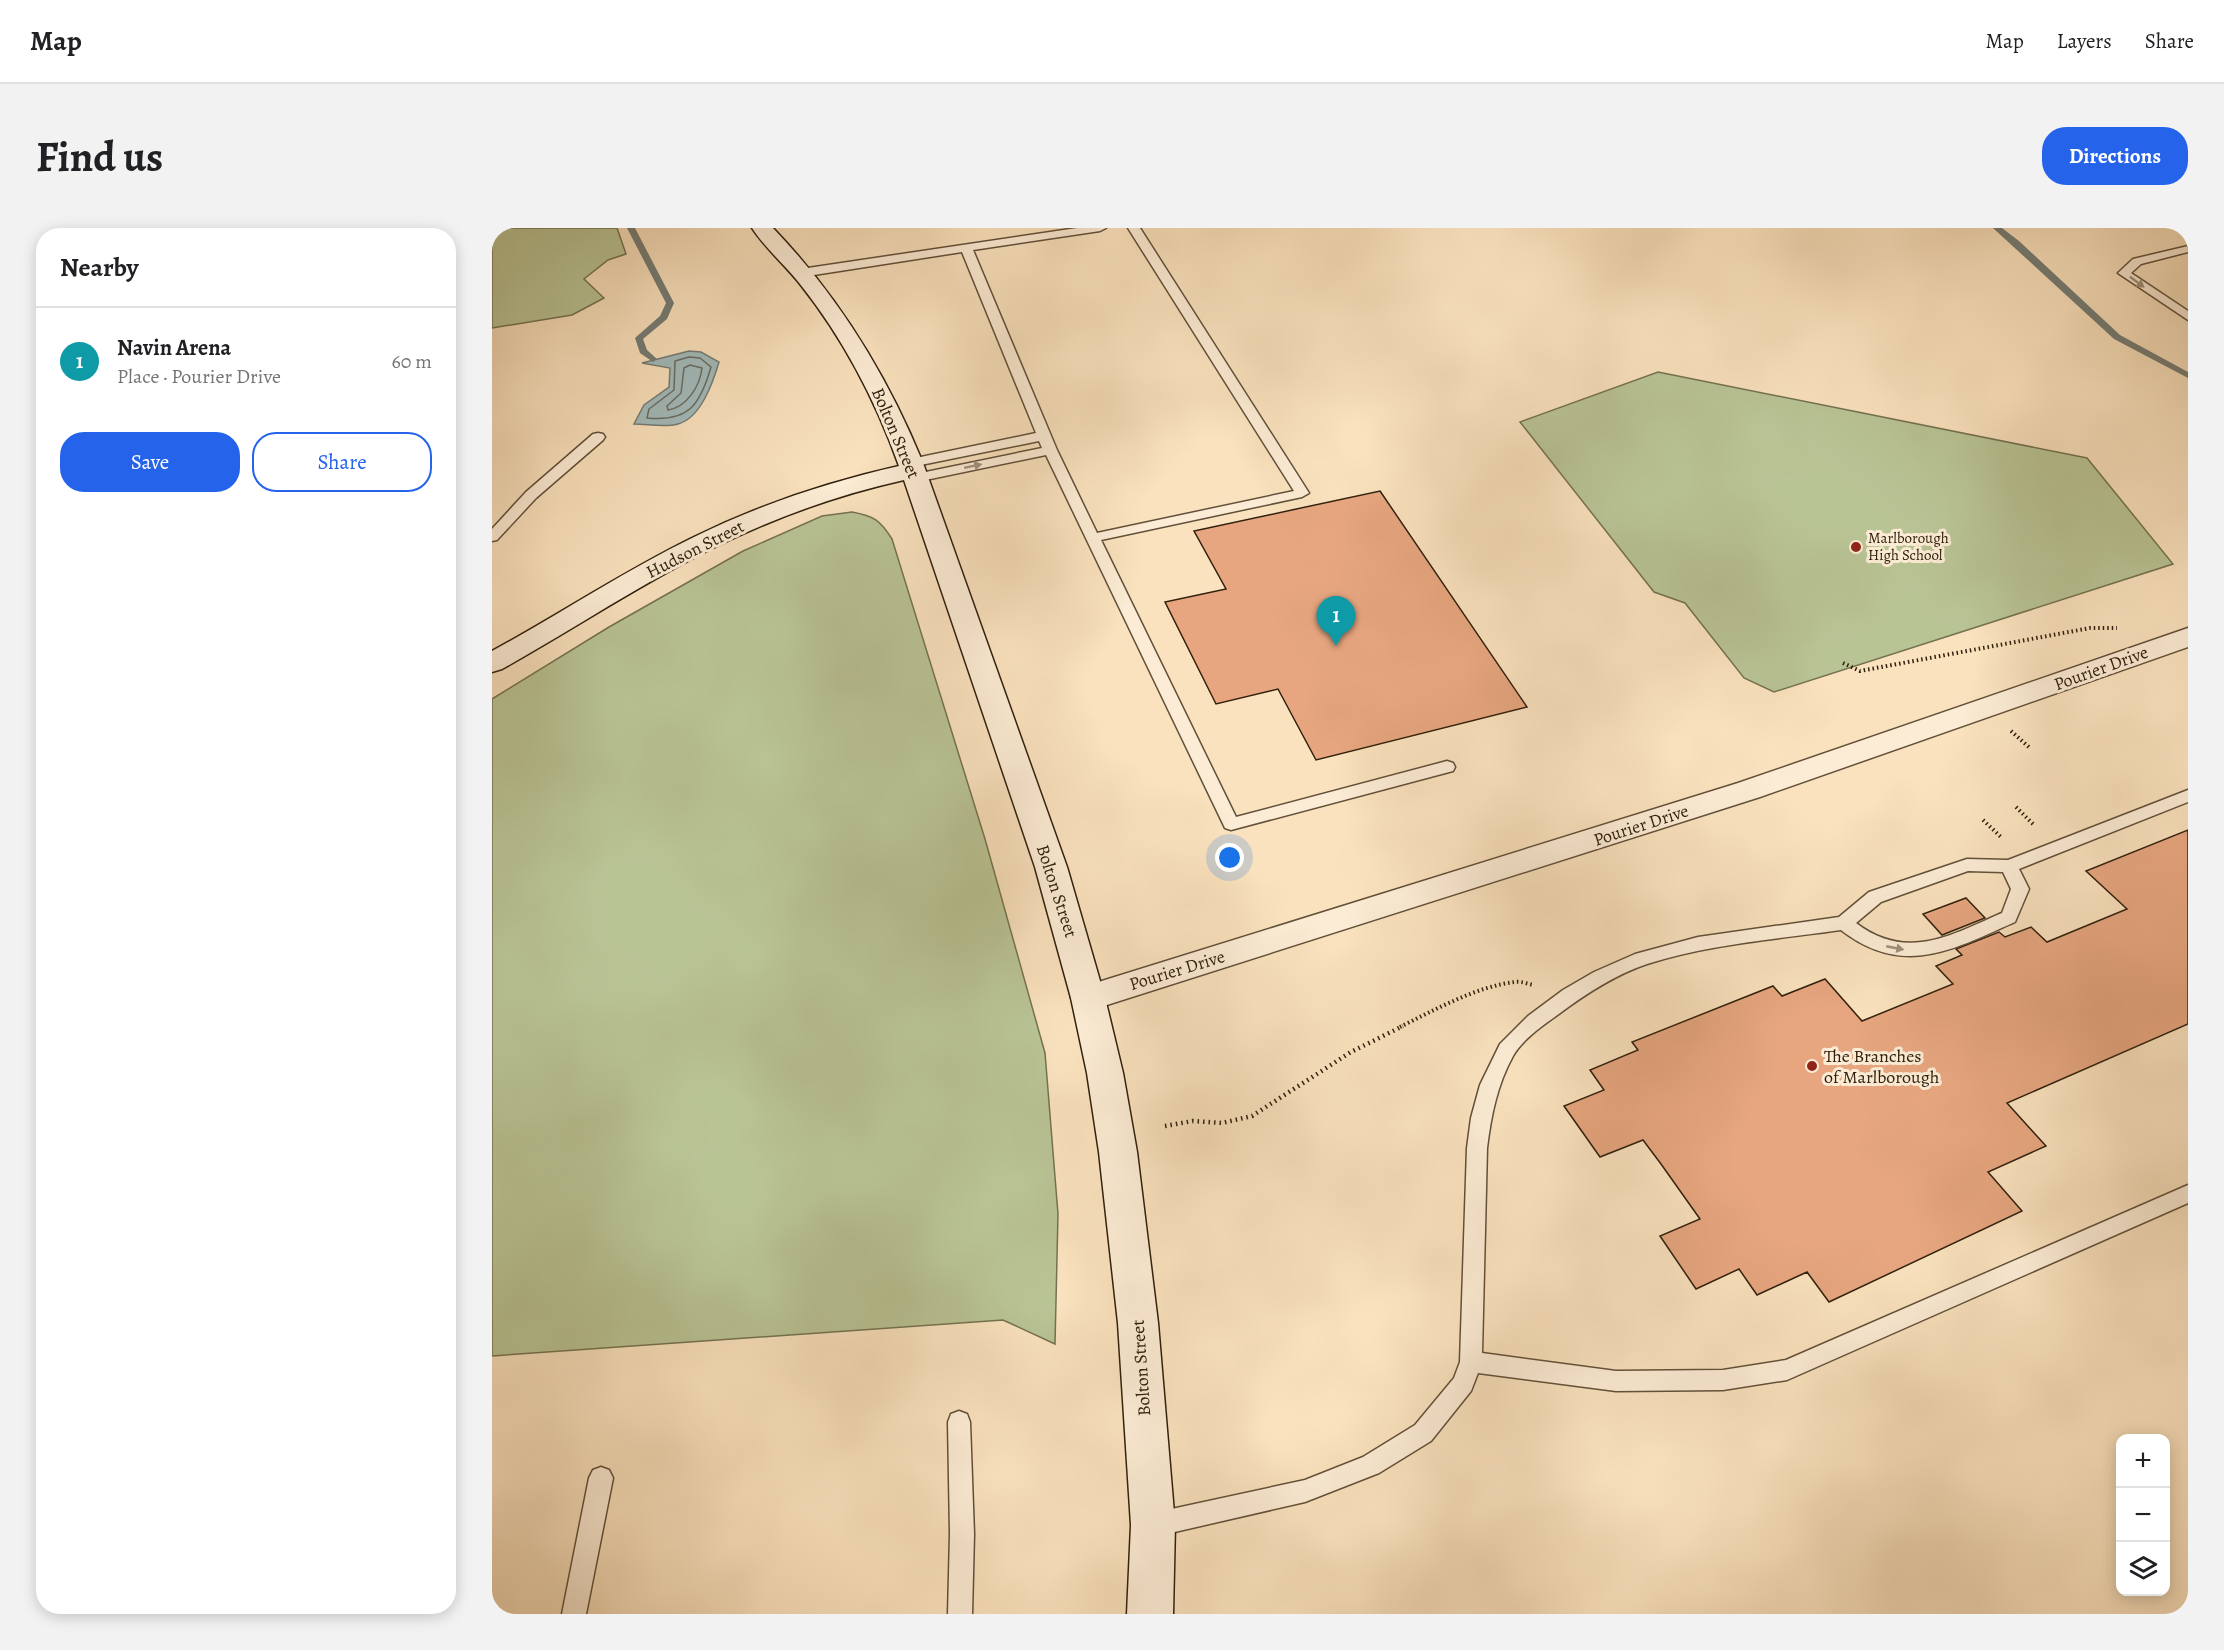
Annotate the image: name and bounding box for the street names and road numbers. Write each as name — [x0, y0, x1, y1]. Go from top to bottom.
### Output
street label: Bolton Street — [866, 384, 926, 482]
street label: Hudson Street — [642, 514, 748, 584]
street label: Pourier Drive — [2051, 640, 2151, 696]
street label: Pourier Drive — [1590, 798, 1692, 852]
street label: Bolton Street — [1031, 841, 1083, 941]
street label: Pourier Drive — [1126, 944, 1228, 996]
street label: Bolton Street — [1126, 1319, 1156, 1417]

